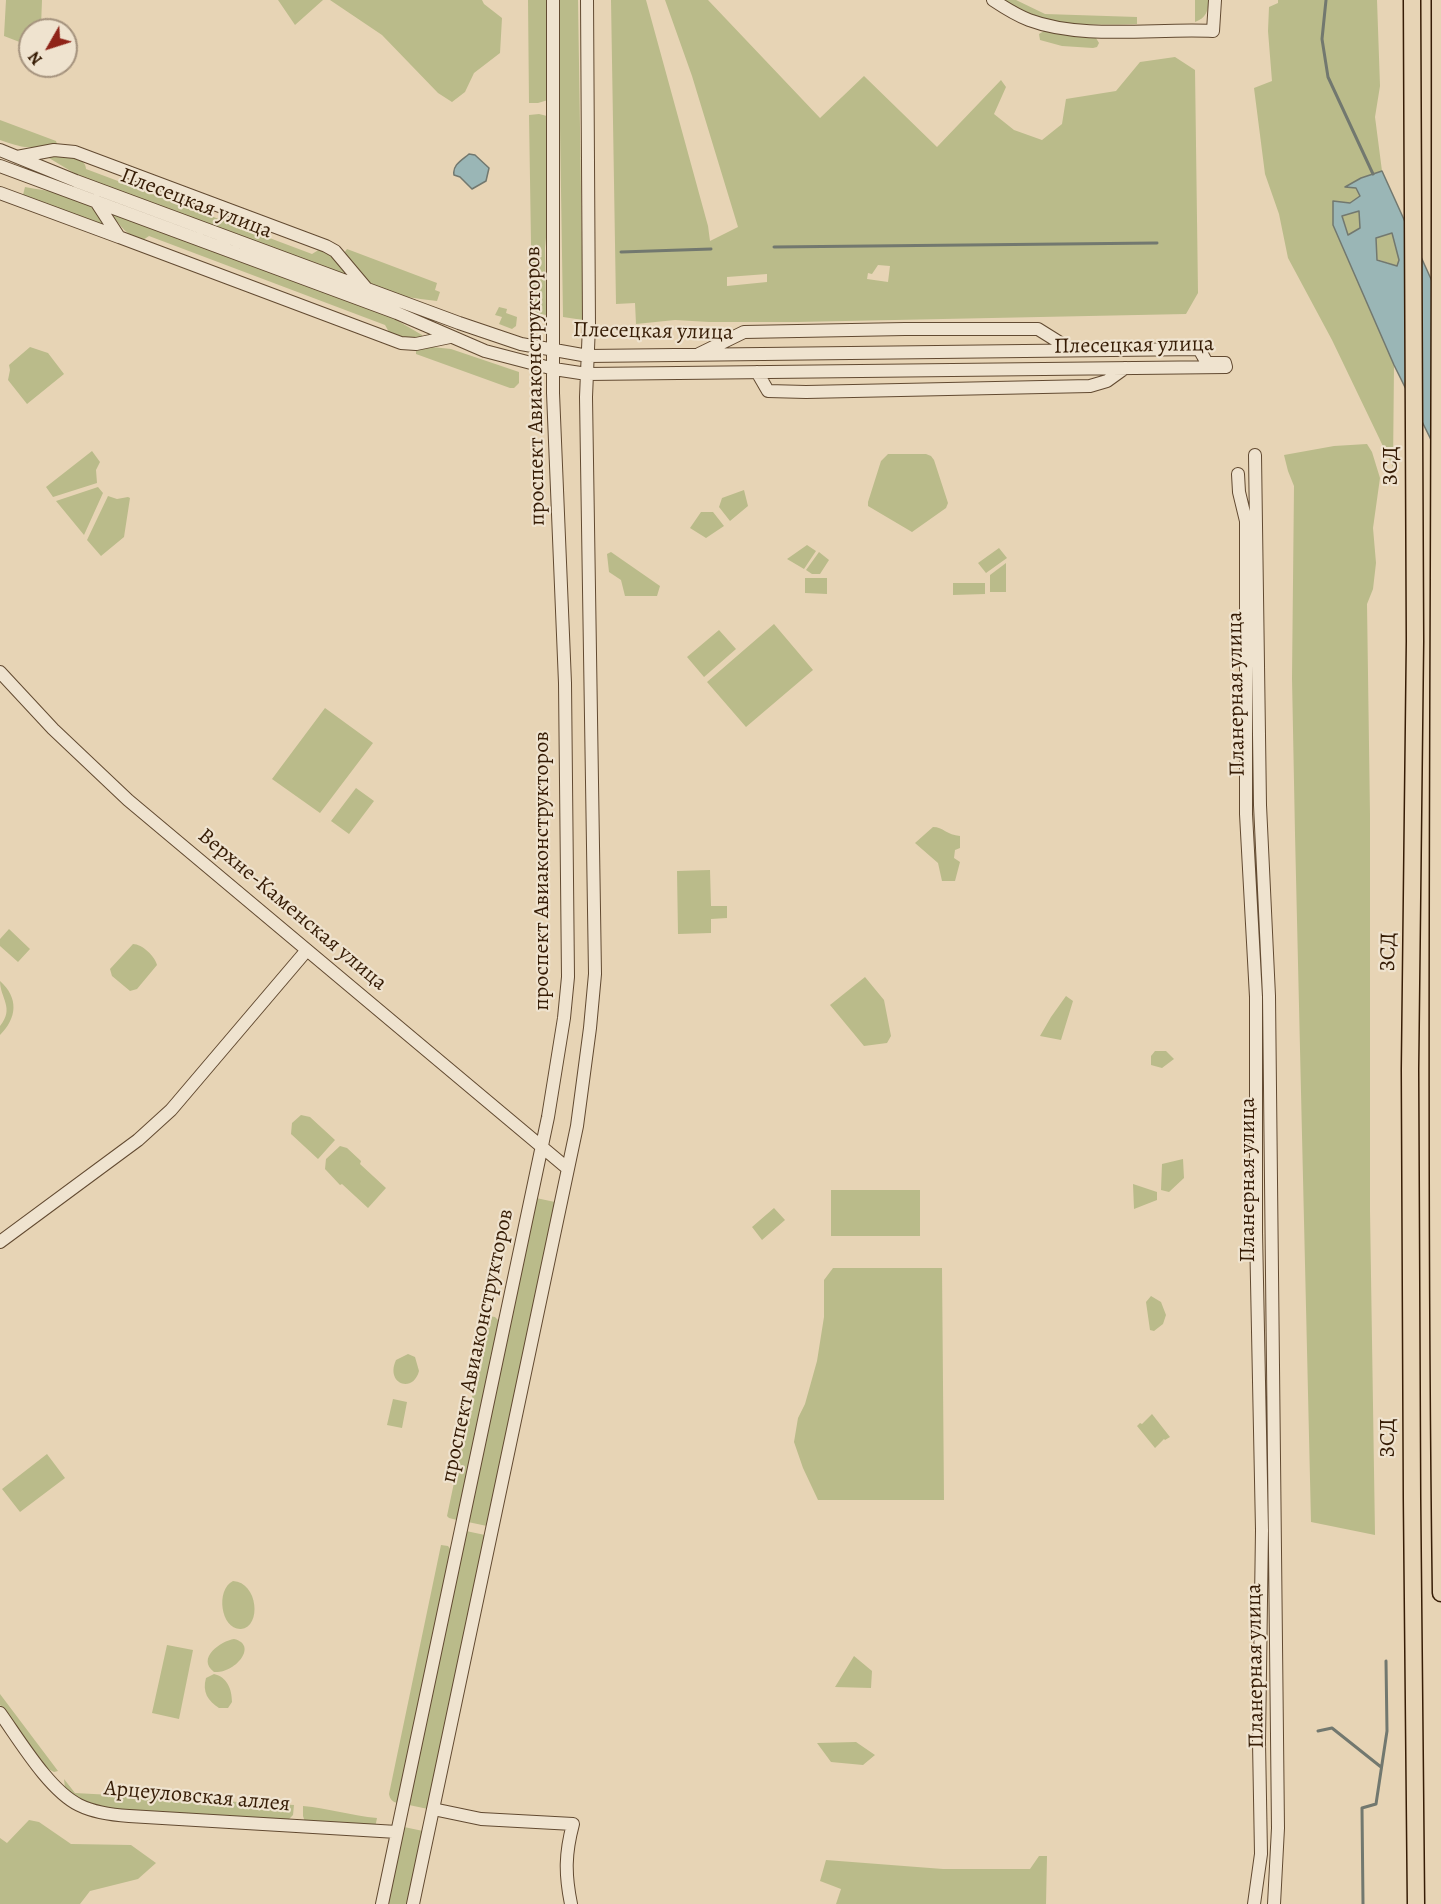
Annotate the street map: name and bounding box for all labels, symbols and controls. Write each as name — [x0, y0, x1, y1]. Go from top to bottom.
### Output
north arrow — [18, 18, 78, 78]
text: N — [23, 47, 48, 70]
street label: Плесецкая улица — [116, 163, 276, 245]
street label: проспект Авиаконструкторов — [520, 246, 552, 526]
street label: Плесецкая улица — [573, 317, 733, 347]
street label: Плесецкая улица — [1054, 331, 1214, 361]
street label: ЗСД — [1379, 446, 1405, 486]
street label: Планерная улица — [1222, 611, 1252, 777]
street label: проспект Авиаконструкторов — [530, 731, 556, 1011]
street label: Верхне-Каменская улица — [192, 823, 392, 997]
street label: ЗСД — [1375, 932, 1403, 972]
street label: Планерная улица — [1236, 1097, 1262, 1263]
street label: проспект Авиаконструкторов — [436, 1207, 520, 1485]
street label: ЗСД — [1376, 1418, 1402, 1458]
street label: Планерная улица — [1241, 1583, 1271, 1749]
street label: Арцеуловская аллея — [103, 1776, 291, 1818]

